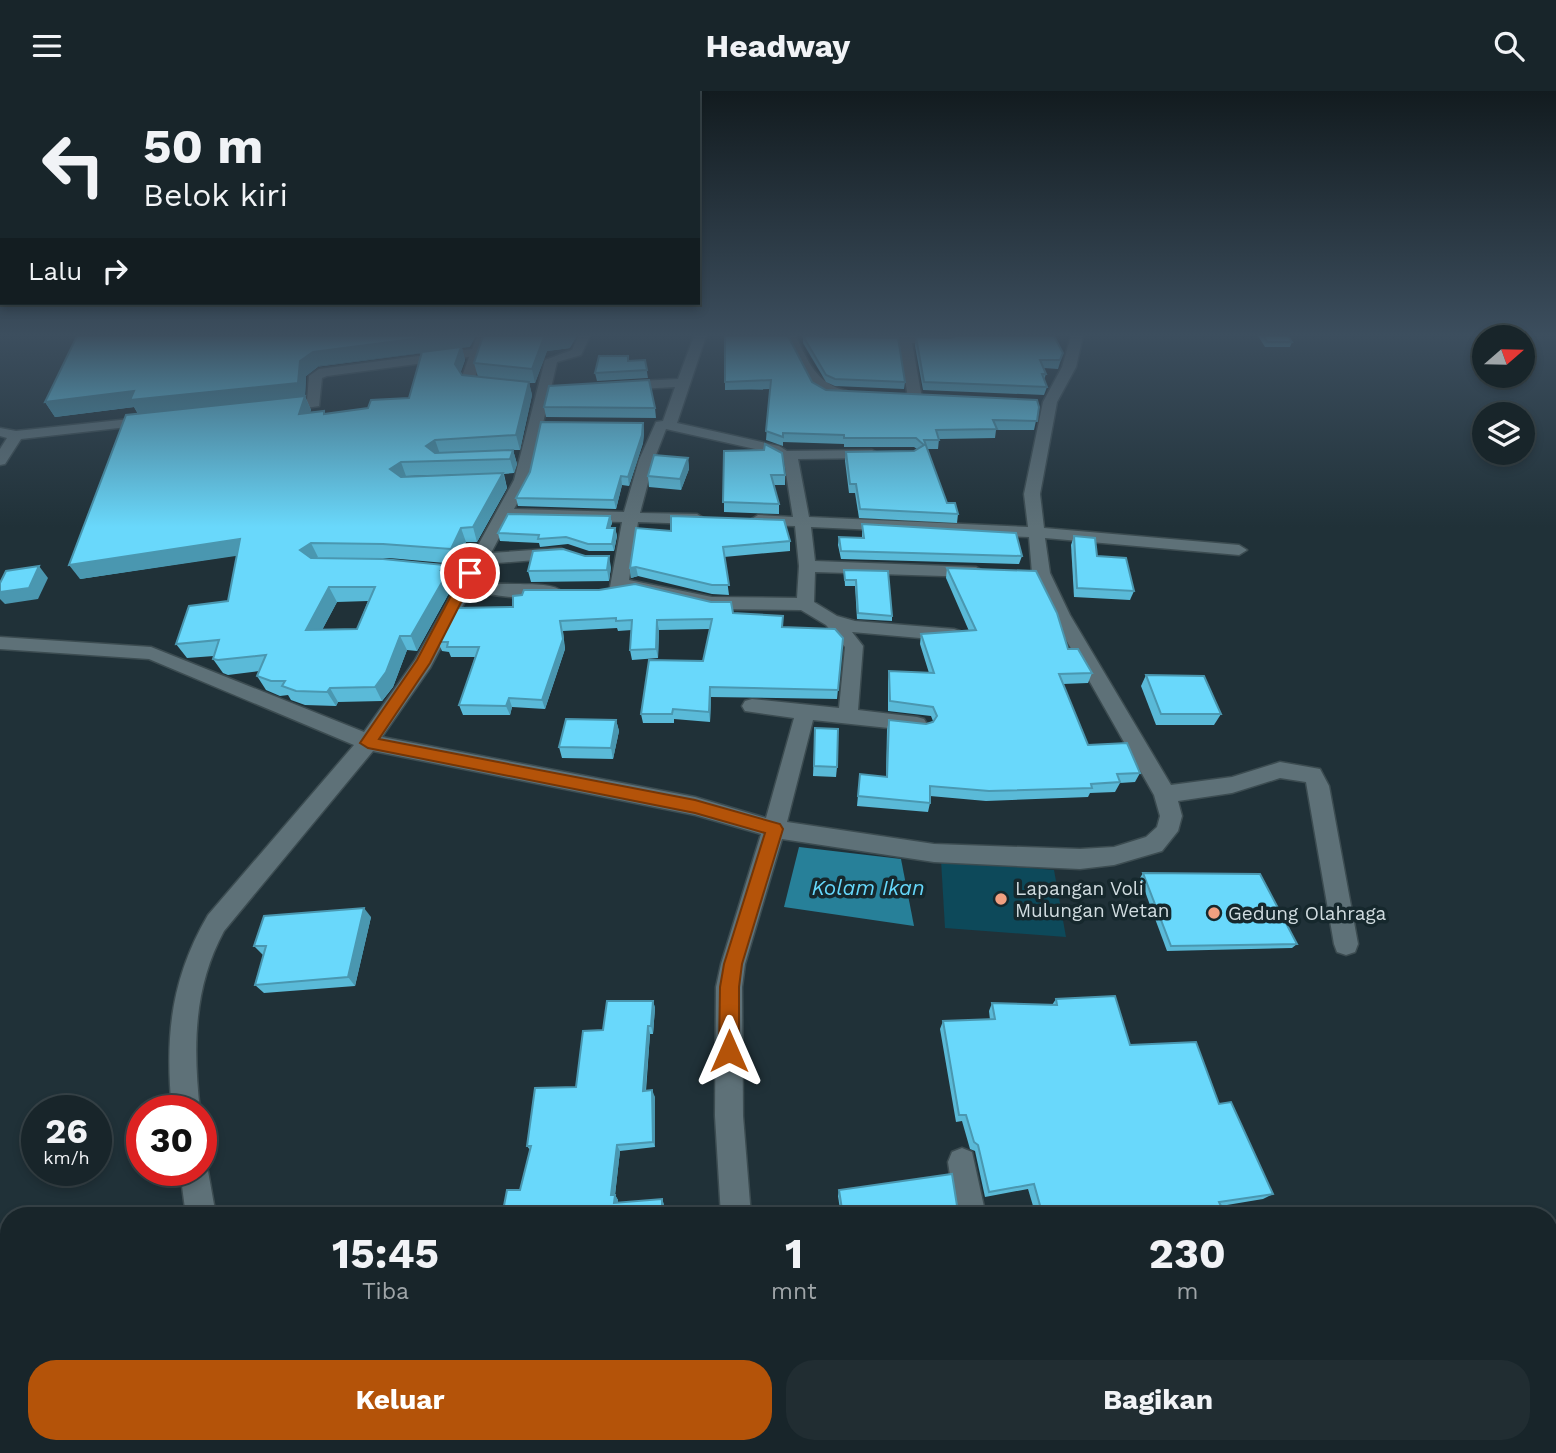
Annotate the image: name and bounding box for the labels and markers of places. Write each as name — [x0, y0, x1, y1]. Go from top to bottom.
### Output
pin — [440, 543, 500, 603]
place label: Lapangan Voli Mulungan Wetan — [1015, 877, 1170, 922]
marker: Lapangan Voli Mulungan Wetan — [993, 891, 1009, 907]
place label: Gedung Olahraga — [1228, 902, 1387, 925]
marker: Gedung Olahraga — [1206, 905, 1222, 921]

